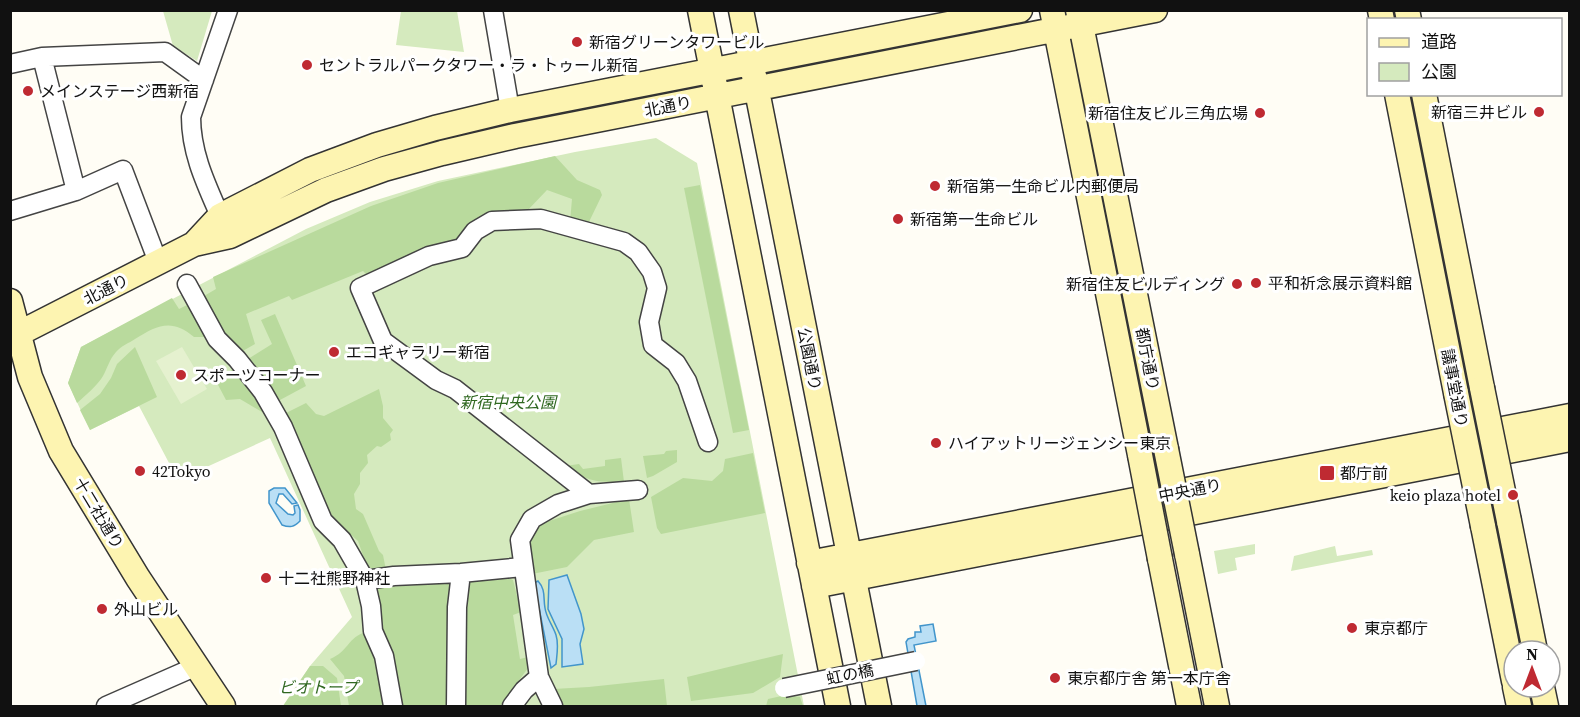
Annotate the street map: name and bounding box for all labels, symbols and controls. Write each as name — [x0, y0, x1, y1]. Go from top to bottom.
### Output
legend — [1367, 18, 1562, 96]
text: 道路 — [1421, 29, 1457, 54]
place label: 新宿グリーンタワービル — [589, 31, 764, 53]
marker: 新宿グリーンタワービル — [570, 35, 584, 49]
place label: セントラルパークタワー・ラ・トゥール新宿 — [319, 54, 638, 76]
marker: セントラルパークタワー・ラ・トゥール新宿 — [300, 58, 314, 72]
text: 公園 — [1421, 59, 1457, 84]
place label: メインステージ西新宿 — [40, 80, 199, 102]
marker: メインステージ西新宿 — [21, 84, 35, 98]
street label: 北通り — [642, 91, 694, 121]
place label: 新宿三井ビル — [1431, 101, 1527, 123]
place label: 新宿住友ビル三角広場 — [1088, 102, 1248, 124]
marker: 新宿三井ビル — [1532, 105, 1546, 119]
marker: 新宿住友ビル三角広場 — [1253, 106, 1267, 120]
place label: 新宿第一生命ビル内郵便局 — [947, 175, 1139, 197]
marker: 新宿第一生命ビル内郵便局 — [928, 179, 942, 193]
place label: 新宿第一生命ビル — [910, 208, 1038, 230]
marker: 新宿第一生命ビル — [891, 212, 905, 226]
street label: 北通り — [80, 268, 132, 310]
place label: 平和祈念展示資料館 — [1268, 272, 1412, 294]
place label: 新宿住友ビルディング — [1066, 273, 1225, 295]
marker: 平和祈念展示資料館 — [1249, 276, 1263, 290]
marker: 新宿住友ビルディング — [1230, 277, 1244, 291]
street label: 公園通り — [793, 325, 827, 393]
street label: 都庁通り — [1131, 325, 1165, 393]
place label: エコギャラリー新宿 — [346, 341, 490, 363]
marker: エコギャラリー新宿 — [327, 345, 341, 359]
street label: 議事堂通り — [1437, 347, 1473, 429]
place label: スポーツコーナー — [193, 364, 321, 386]
marker: スポーツコーナー — [174, 368, 188, 382]
park label: 新宿中央公園 — [460, 391, 558, 413]
place label: ハイアットリージェンシー東京 — [948, 432, 1171, 454]
marker: ハイアットリージェンシー東京 — [929, 436, 943, 450]
place label: 42Tokyo — [152, 460, 211, 482]
place label: 都庁前 — [1340, 462, 1388, 484]
marker: 42Tokyo — [133, 464, 147, 478]
marker: 都庁前 — [1318, 464, 1336, 482]
street label: 十二社通り — [69, 473, 129, 553]
street label: 中央通り — [1156, 473, 1224, 507]
place label: keio plaza hotel — [1390, 484, 1501, 506]
marker: keio plaza hotel — [1506, 488, 1520, 502]
place label: 十二社熊野神社 — [278, 567, 390, 589]
marker: 十二社熊野神社 — [259, 571, 273, 585]
place label: 外山ビル — [114, 598, 178, 620]
marker: 外山ビル — [95, 602, 109, 616]
place label: 東京都庁 — [1364, 617, 1428, 639]
marker: 東京都庁 — [1345, 621, 1359, 635]
north arrow — [1502, 639, 1562, 699]
text: N — [1526, 643, 1538, 665]
street label: 虹の橋 — [824, 658, 876, 690]
place label: 東京都庁舎 第一本庁舎 — [1067, 667, 1231, 689]
marker: 東京都庁舎 第一本庁舎 — [1048, 671, 1062, 685]
park label: ビオトープ — [278, 676, 361, 698]

